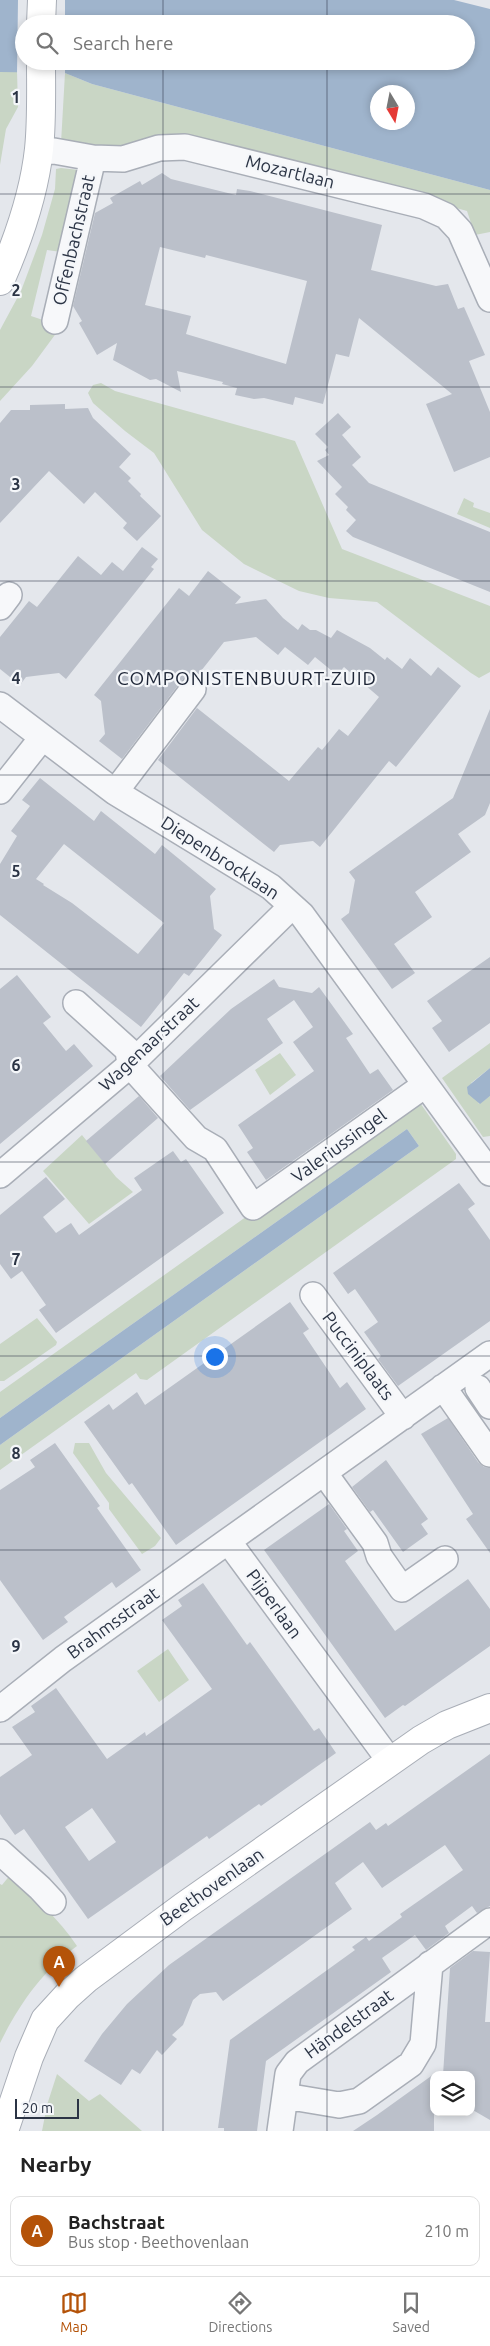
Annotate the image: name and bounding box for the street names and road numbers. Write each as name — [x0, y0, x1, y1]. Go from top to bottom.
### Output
street label: Mozartlaan — [244, 150, 337, 192]
street label: Offenbachstraat — [48, 172, 98, 307]
street label: Diepenbrocklaan — [158, 812, 283, 903]
street label: Wagenaarstraat — [94, 992, 202, 1094]
street label: Valeriussingel — [287, 1104, 390, 1186]
street label: Pucciniplaats — [319, 1307, 399, 1404]
street label: Pijperlaan — [243, 1565, 307, 1642]
street label: Brahmsstraat — [63, 1582, 162, 1662]
street label: Beethovenlaan — [156, 1843, 267, 1929]
street label: Händelstraat — [300, 1984, 397, 2062]

